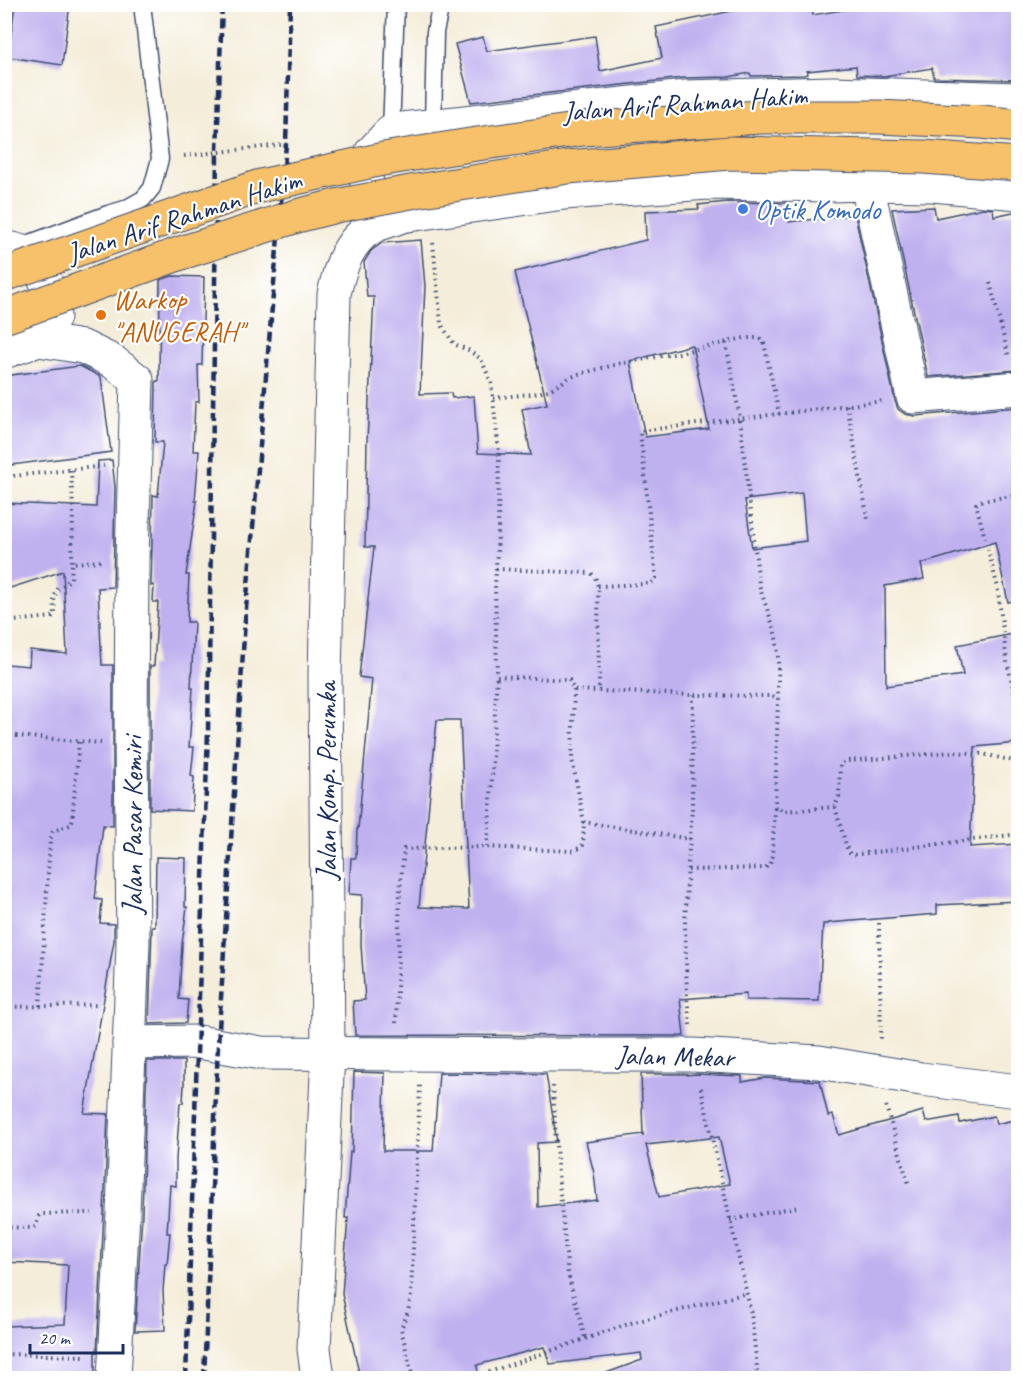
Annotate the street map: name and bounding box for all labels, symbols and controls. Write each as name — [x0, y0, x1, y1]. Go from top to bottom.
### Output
street label: Jalan Arif Rahman Hakim — [560, 77, 809, 129]
street label: Jalan Arif Rahman Hakim — [60, 161, 307, 271]
place label: Optik Komodo — [755, 192, 883, 227]
marker: Optik Komodo — [736, 202, 750, 216]
place label: Warkop "ANUGERAH" — [113, 282, 249, 349]
marker: Warkop "ANUGERAH" — [94, 308, 108, 322]
street label: Jalan Komp. Perumka — [309, 679, 344, 882]
street label: Jalan Pasar Kemiri — [115, 732, 150, 916]
street label: Jalan Mekar — [614, 1037, 737, 1075]
scale bar — [30, 1317, 123, 1355]
text: 20 m — [39, 1327, 72, 1349]

